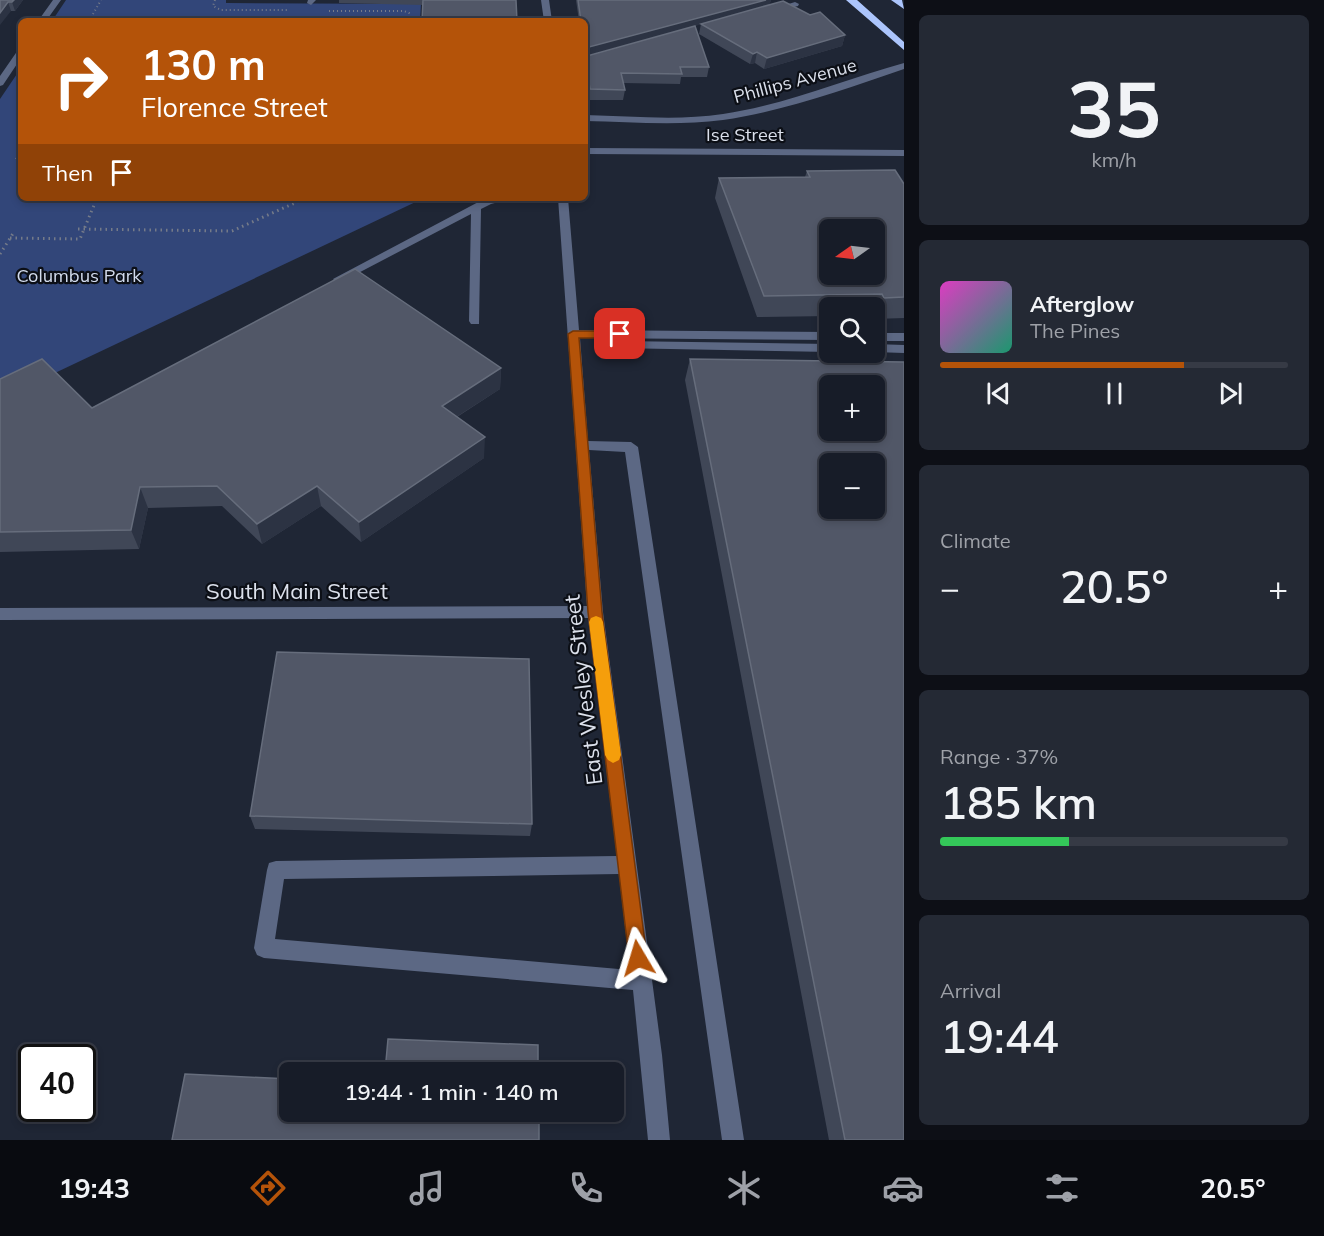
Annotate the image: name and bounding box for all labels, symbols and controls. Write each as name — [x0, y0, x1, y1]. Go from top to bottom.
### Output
text: 130 m — [141, 38, 266, 91]
icon: right — [42, 42, 120, 120]
street label: Phillips Avenue — [731, 53, 859, 108]
text: 35 — [1067, 59, 1161, 157]
text: Florence Street — [141, 90, 328, 124]
street label: Ise Street — [706, 123, 784, 146]
text: km/h — [1091, 147, 1137, 172]
icon: arrive — [105, 156, 138, 189]
text: Then — [42, 159, 93, 187]
north arrow — [819, 219, 885, 285]
map controls — [819, 219, 885, 519]
park label: Columbus Park — [16, 264, 142, 287]
text: Afterglow — [1030, 290, 1134, 318]
button: search — [819, 297, 885, 363]
pin — [594, 308, 645, 359]
icon: arrive — [603, 317, 636, 350]
text: The Pines — [1030, 318, 1120, 343]
button: + — [819, 375, 885, 441]
icon: previous — [982, 377, 1015, 410]
icon: pause — [1098, 377, 1131, 410]
icon: next — [1214, 377, 1247, 410]
button: − — [819, 453, 885, 519]
text: Climate — [940, 528, 1011, 553]
text: 20.5° — [1060, 558, 1168, 614]
text: − — [940, 567, 960, 608]
text: + — [1268, 567, 1288, 608]
street label: South Main Street — [206, 577, 388, 605]
street label: East Wesley Street — [557, 593, 609, 787]
text: Range · 37% — [940, 744, 1058, 769]
text: 185 km — [940, 774, 1097, 830]
position arrow — [606, 926, 670, 990]
text: Arrival — [940, 978, 1001, 1003]
text: 19:44 — [940, 1008, 1059, 1064]
speed limit sign: 40 — [18, 1044, 96, 1122]
text: 19:44 · 1 min · 140 m — [344, 1078, 559, 1106]
icon: directions — [247, 1167, 289, 1209]
icon: music — [406, 1167, 448, 1209]
icon: phone — [565, 1167, 607, 1209]
icon: climate — [723, 1167, 765, 1209]
icon: car — [882, 1167, 924, 1209]
icon: filters — [1041, 1167, 1083, 1209]
text: 19:43 — [58, 1171, 130, 1205]
text: 20.5° — [1200, 1171, 1265, 1205]

